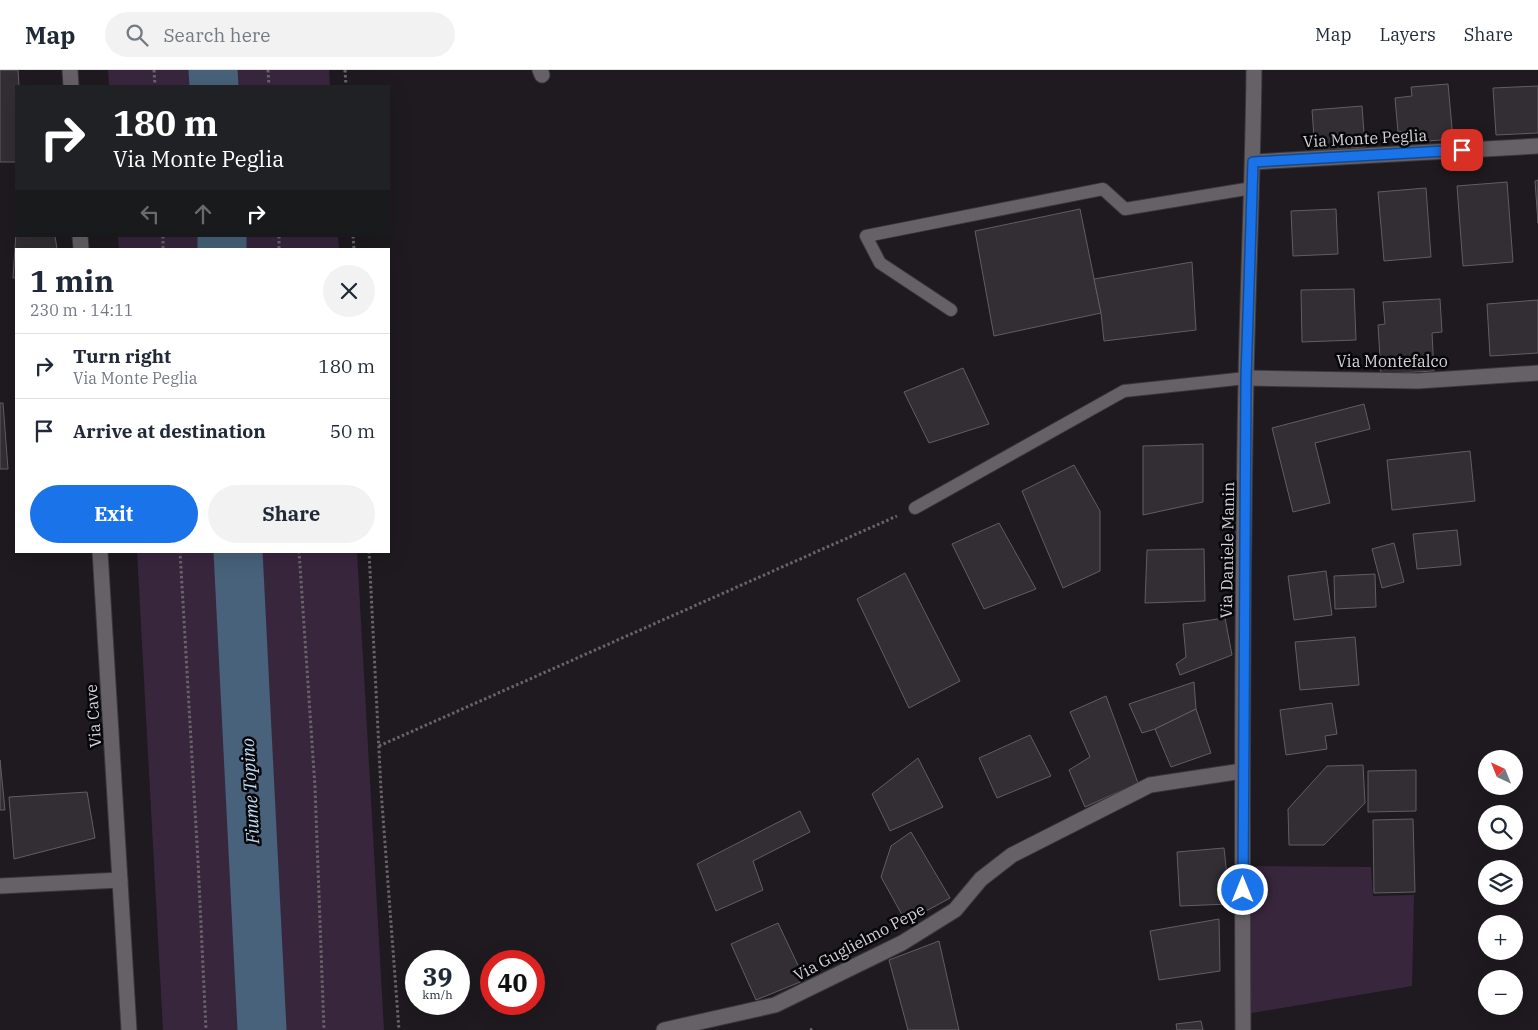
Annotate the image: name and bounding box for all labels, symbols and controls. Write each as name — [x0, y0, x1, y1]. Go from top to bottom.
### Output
search box — [105, 12, 455, 57]
text: Map — [25, 19, 75, 51]
icon: search — [123, 21, 151, 49]
text: Search here — [163, 23, 270, 47]
text: Map — [1315, 23, 1352, 46]
text: Layers — [1380, 23, 1436, 46]
text: Share — [1464, 23, 1513, 46]
text: 180 m — [113, 100, 218, 146]
icon: right — [30, 105, 95, 170]
street label: Via Monte Peglia — [1302, 125, 1428, 151]
pin — [1441, 129, 1483, 171]
icon: arrive — [1448, 136, 1476, 164]
text: Via Monte Peglia — [113, 144, 284, 173]
icon: left — [136, 200, 164, 228]
icon: ahead — [189, 200, 217, 228]
icon: right — [242, 200, 270, 228]
text: 1 min — [30, 261, 114, 300]
button: close — [323, 265, 375, 317]
text: 230 m · 14:11 — [30, 300, 133, 320]
text: Turn right — [73, 344, 171, 368]
street label: Via Montefalco — [1336, 351, 1448, 371]
icon: right — [30, 352, 58, 380]
text: 180 m — [318, 354, 375, 378]
text: Via Monte Peglia — [73, 368, 197, 388]
icon: arrive — [30, 417, 58, 445]
text: Arrive at destination — [73, 419, 266, 443]
text: 50 m — [330, 419, 375, 443]
street label: Via Daniele Manin — [1216, 481, 1238, 619]
button: Exit — [30, 485, 198, 543]
button: Share — [208, 485, 375, 543]
street label: Via Cave — [81, 684, 105, 748]
water label: Fiume Topino — [236, 738, 264, 845]
north arrow — [1478, 750, 1522, 795]
map controls — [1478, 750, 1523, 1015]
button: search — [1478, 805, 1523, 850]
button: layers — [1478, 860, 1523, 905]
position arrow — [1216, 863, 1268, 915]
street label: Via Guglielmo Pepe — [790, 899, 928, 985]
button: + — [1478, 915, 1523, 960]
speed limit sign: 40 — [480, 950, 545, 1015]
text: 39 — [422, 960, 453, 993]
button: − — [1478, 970, 1523, 1015]
text: km/h — [422, 987, 453, 1002]

